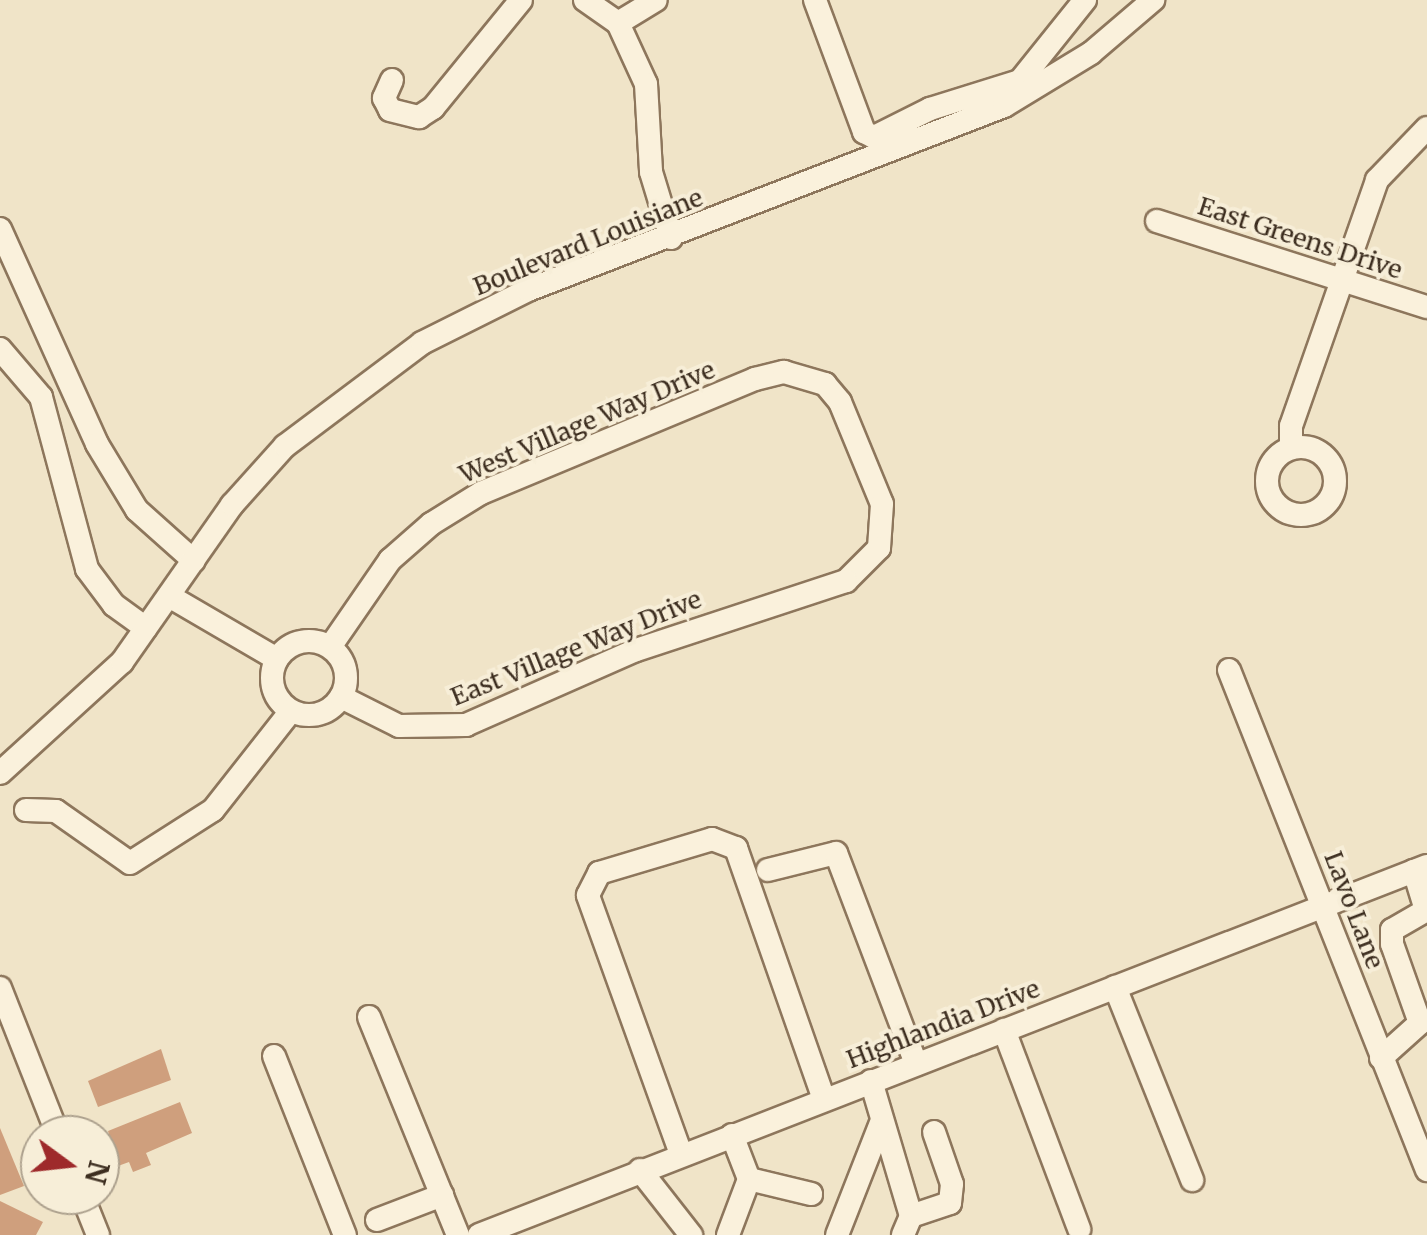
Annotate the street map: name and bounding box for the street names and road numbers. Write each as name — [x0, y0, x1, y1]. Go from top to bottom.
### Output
street label: Boulevard Louisiane — [469, 182, 707, 302]
street label: East Greens Drive — [1194, 191, 1406, 285]
street label: West Village Way Drive — [455, 355, 719, 489]
street label: East Village Way Drive — [446, 584, 706, 712]
street label: Lavo Lane — [1318, 847, 1390, 973]
street label: Highlandia Drive — [842, 973, 1044, 1075]

